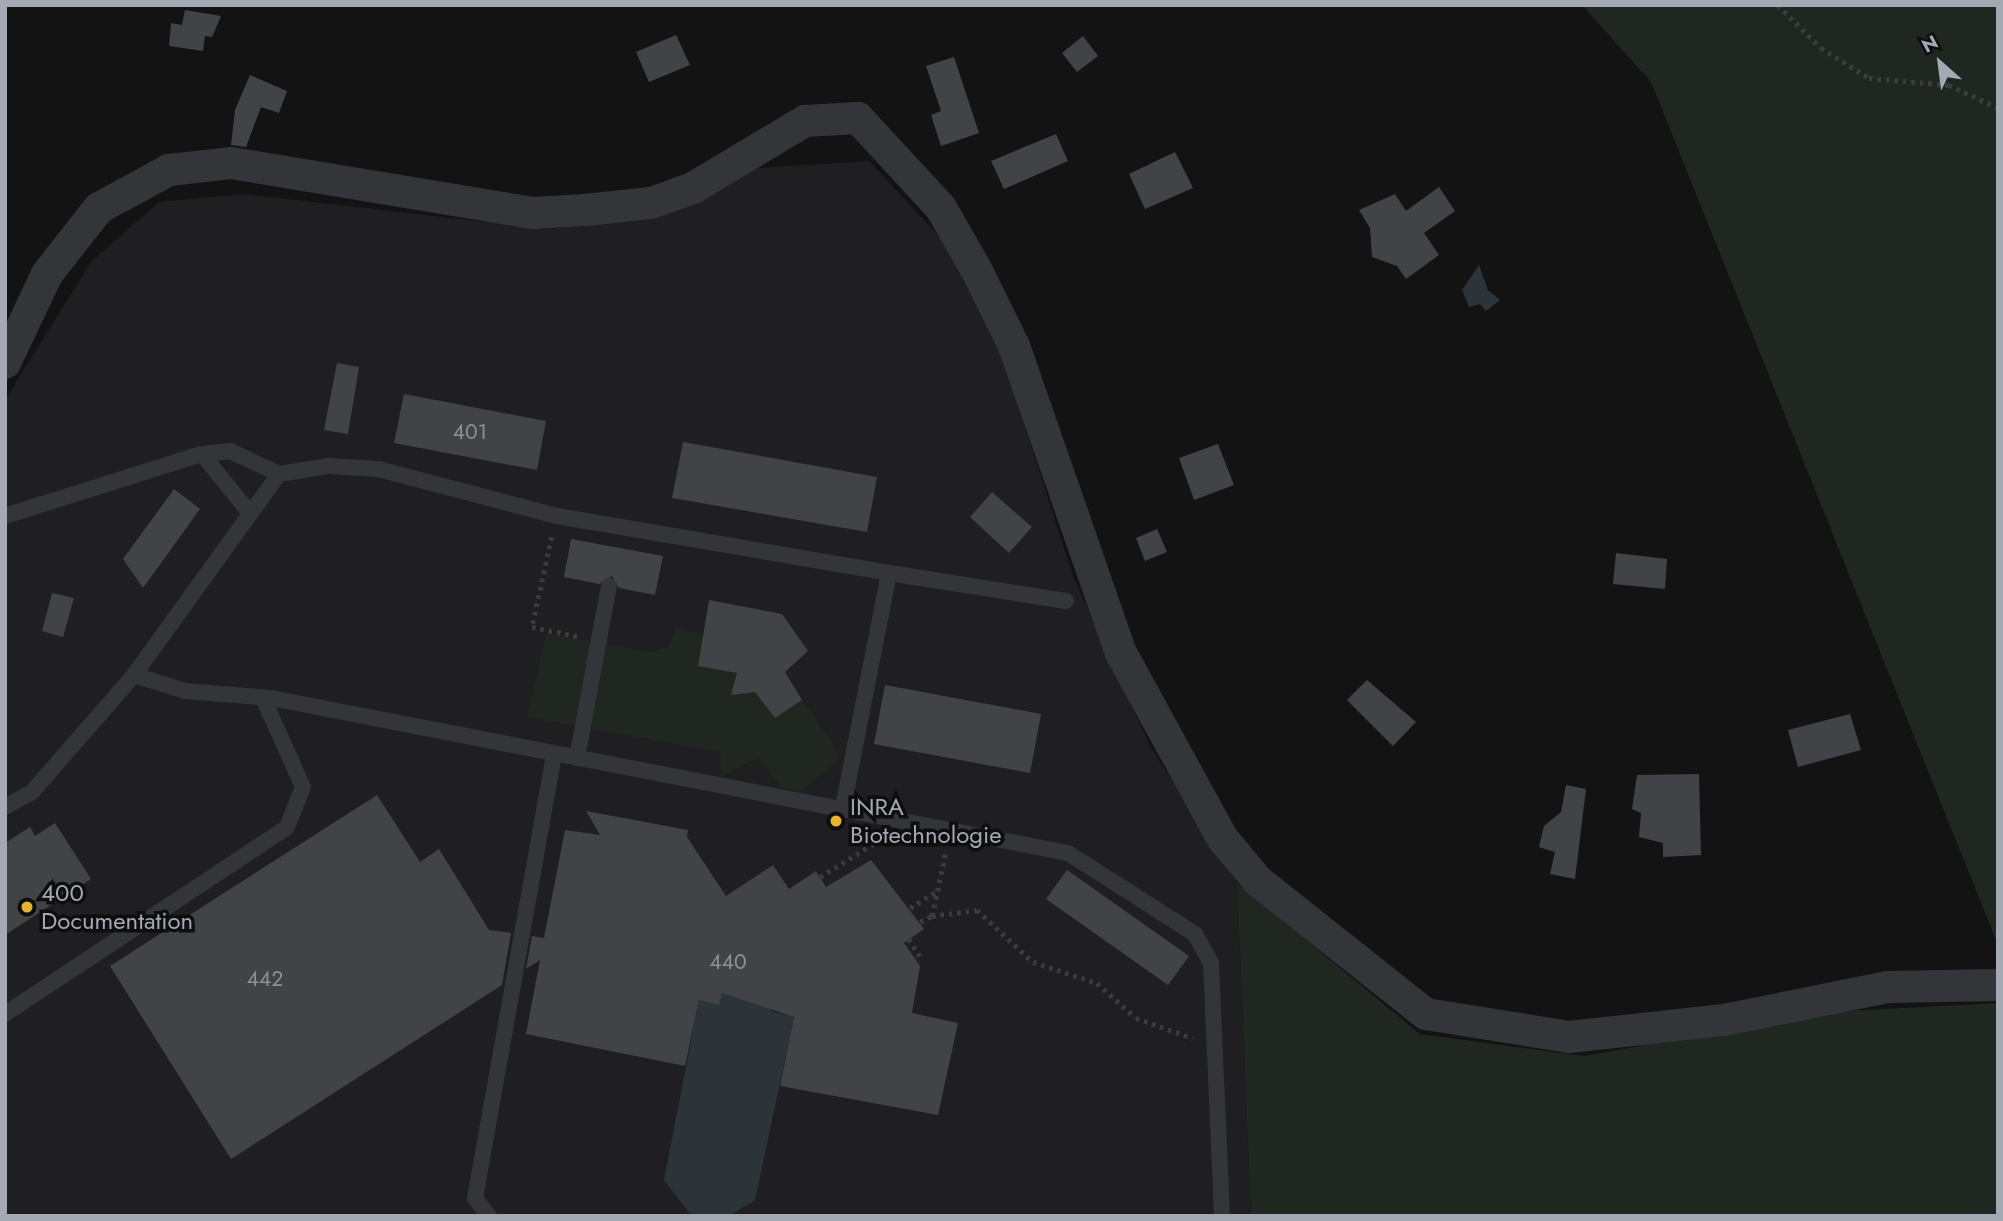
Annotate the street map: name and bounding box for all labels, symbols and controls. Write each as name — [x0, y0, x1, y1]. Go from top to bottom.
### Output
north arrow — [1905, 28, 1975, 98]
text: N — [1917, 29, 1943, 59]
house number: 401 — [453, 419, 487, 445]
place label: INRA Biotechnologie — [850, 793, 1002, 849]
marker: INRA Biotechnologie — [828, 813, 844, 829]
place label: 400 Documentation — [41, 879, 193, 935]
marker: 400 Documentation — [19, 899, 35, 915]
house number: 440 — [709, 949, 747, 975]
house number: 442 — [247, 966, 283, 992]

